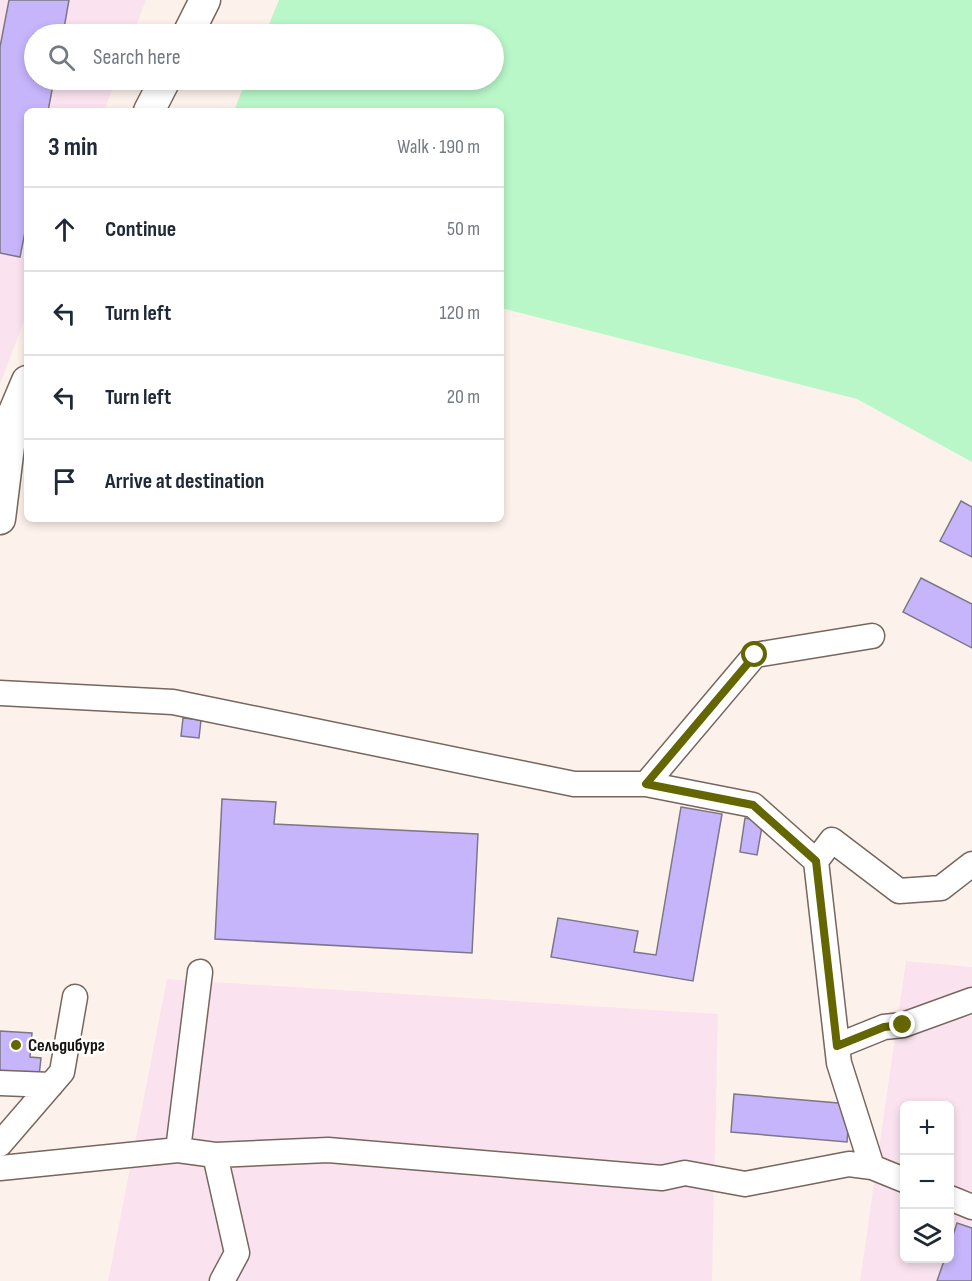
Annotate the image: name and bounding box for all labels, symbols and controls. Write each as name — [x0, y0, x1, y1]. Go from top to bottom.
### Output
search box — [24, 24, 504, 90]
icon: search — [45, 41, 78, 74]
text: Search here — [93, 44, 180, 71]
text: 3 min — [48, 132, 98, 163]
text: Walk · 190 m — [397, 135, 480, 159]
icon: ahead — [48, 213, 81, 246]
text: Continue — [105, 216, 176, 243]
text: 50 m — [447, 217, 480, 241]
icon: left — [48, 297, 81, 330]
text: Turn left — [105, 300, 171, 327]
text: 120 m — [440, 301, 480, 325]
icon: left — [48, 381, 81, 414]
text: Turn left — [105, 384, 171, 411]
text: 20 m — [447, 385, 480, 409]
icon: arrive — [48, 465, 81, 498]
text: Arrive at destination — [105, 468, 264, 495]
route start — [741, 641, 767, 667]
route end — [889, 1011, 915, 1037]
place label: Сельдибург — [28, 1035, 105, 1056]
marker: Сельдибург — [9, 1038, 23, 1052]
map controls — [900, 1101, 954, 1263]
button: + — [900, 1101, 954, 1155]
button: − — [900, 1155, 954, 1209]
button: layers — [900, 1209, 954, 1263]

